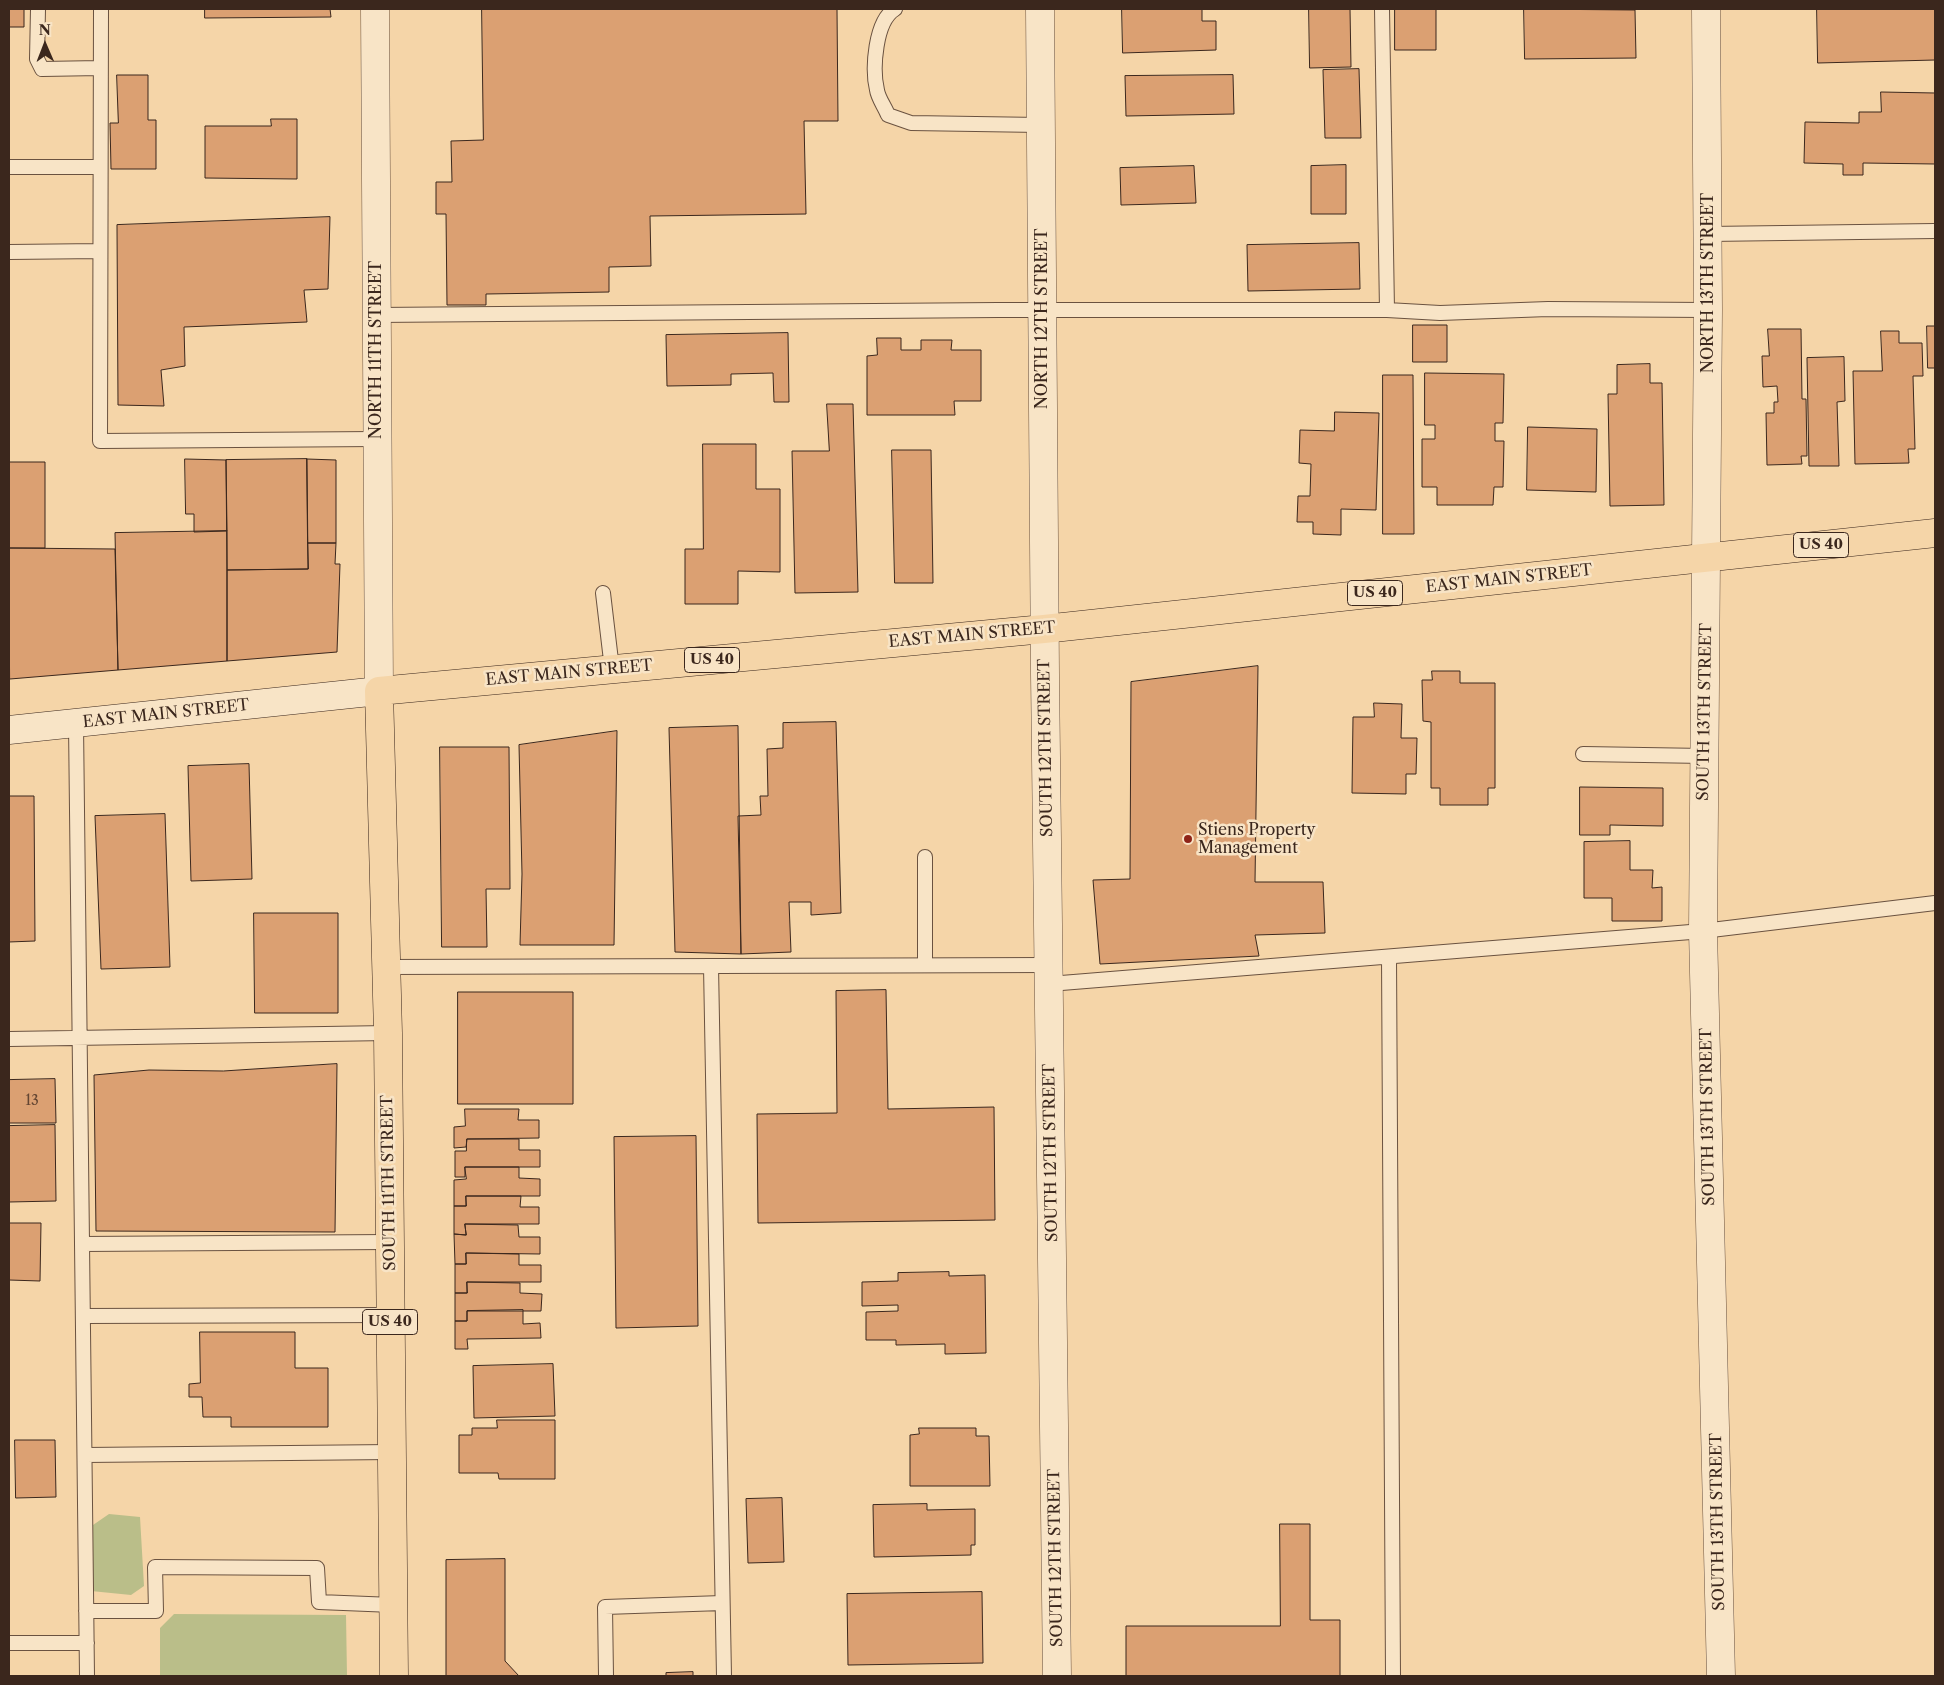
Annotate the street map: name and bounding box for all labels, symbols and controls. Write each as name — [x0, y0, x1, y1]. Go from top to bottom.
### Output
north arrow — [20, 20, 70, 70]
text: N — [38, 21, 51, 39]
street label: NORTH 13TH STREET — [1698, 193, 1718, 373]
street label: NORTH 12TH STREET — [1032, 229, 1052, 409]
street label: NORTH 11TH STREET — [366, 261, 386, 439]
road number: US 40 — [1794, 532, 1848, 558]
street label: EAST MAIN STREET — [1425, 561, 1593, 597]
road number: US 40 — [1348, 580, 1402, 606]
street label: EAST MAIN STREET — [888, 618, 1056, 652]
street label: SOUTH 13TH STREET — [1694, 623, 1716, 801]
road number: US 40 — [684, 648, 740, 672]
street label: EAST MAIN STREET — [485, 656, 653, 690]
street label: SOUTH 12TH STREET — [1035, 659, 1057, 837]
street label: EAST MAIN STREET — [82, 696, 250, 732]
place label: Stiens Property Management — [1198, 820, 1315, 858]
marker: Stiens Property Management — [1182, 833, 1194, 845]
street label: SOUTH 13TH STREET — [1697, 1028, 1719, 1206]
street label: SOUTH 12TH STREET — [1040, 1064, 1062, 1242]
house number: 13 — [25, 1093, 39, 1109]
street label: SOUTH 11TH STREET — [378, 1095, 400, 1271]
road number: US 40 — [362, 1310, 418, 1334]
street label: SOUTH 13TH STREET — [1707, 1433, 1729, 1611]
street label: SOUTH 12TH STREET — [1045, 1469, 1067, 1647]

